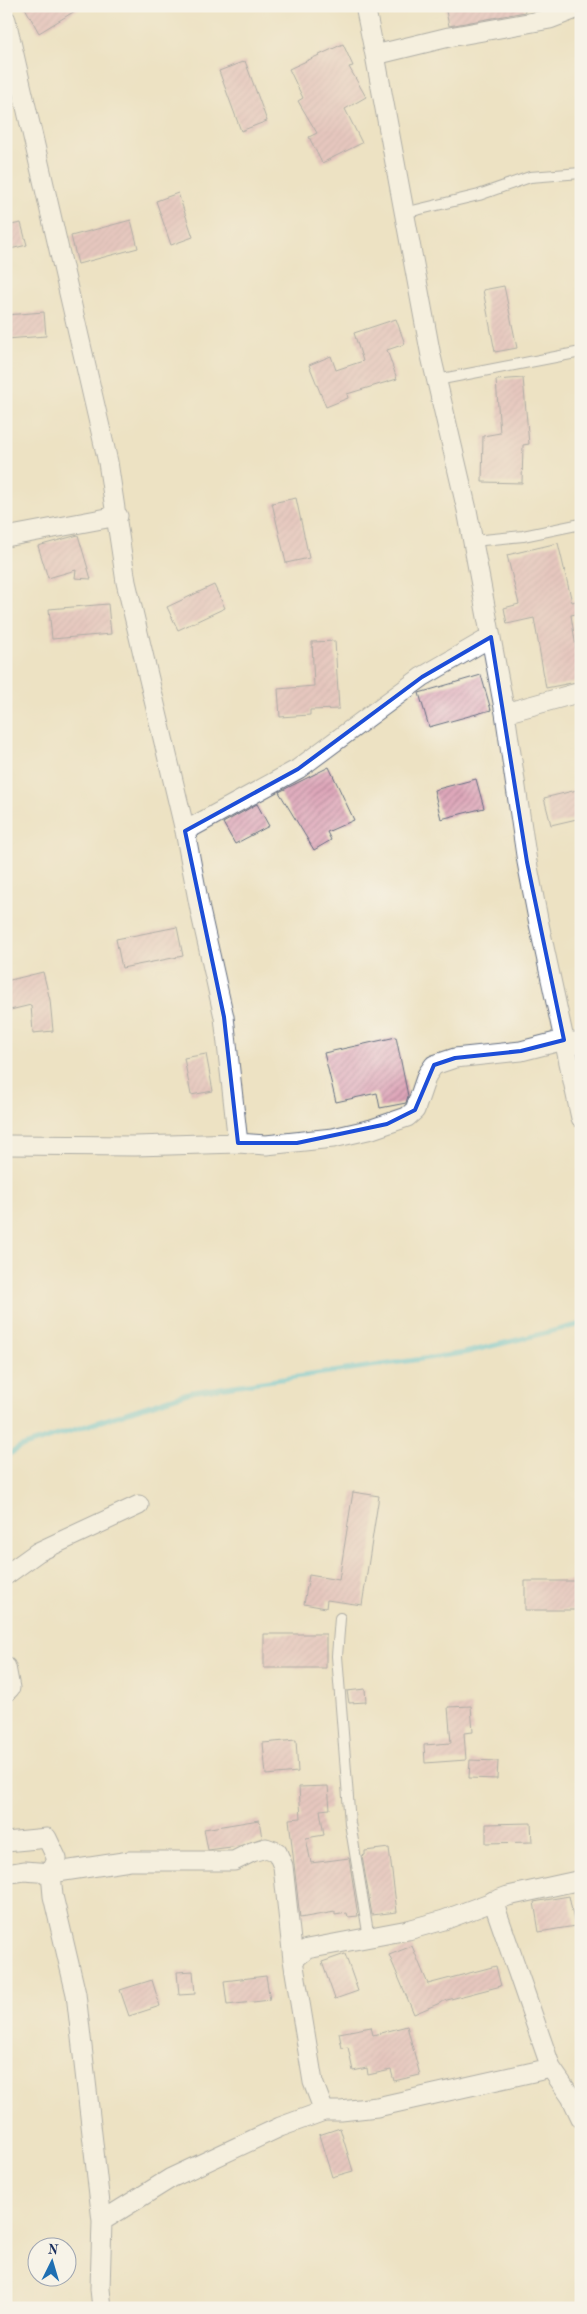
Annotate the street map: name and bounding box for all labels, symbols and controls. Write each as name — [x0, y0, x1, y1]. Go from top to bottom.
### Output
north arrow — [28, 2236, 78, 2286]
text: N — [47, 2243, 59, 2258]

